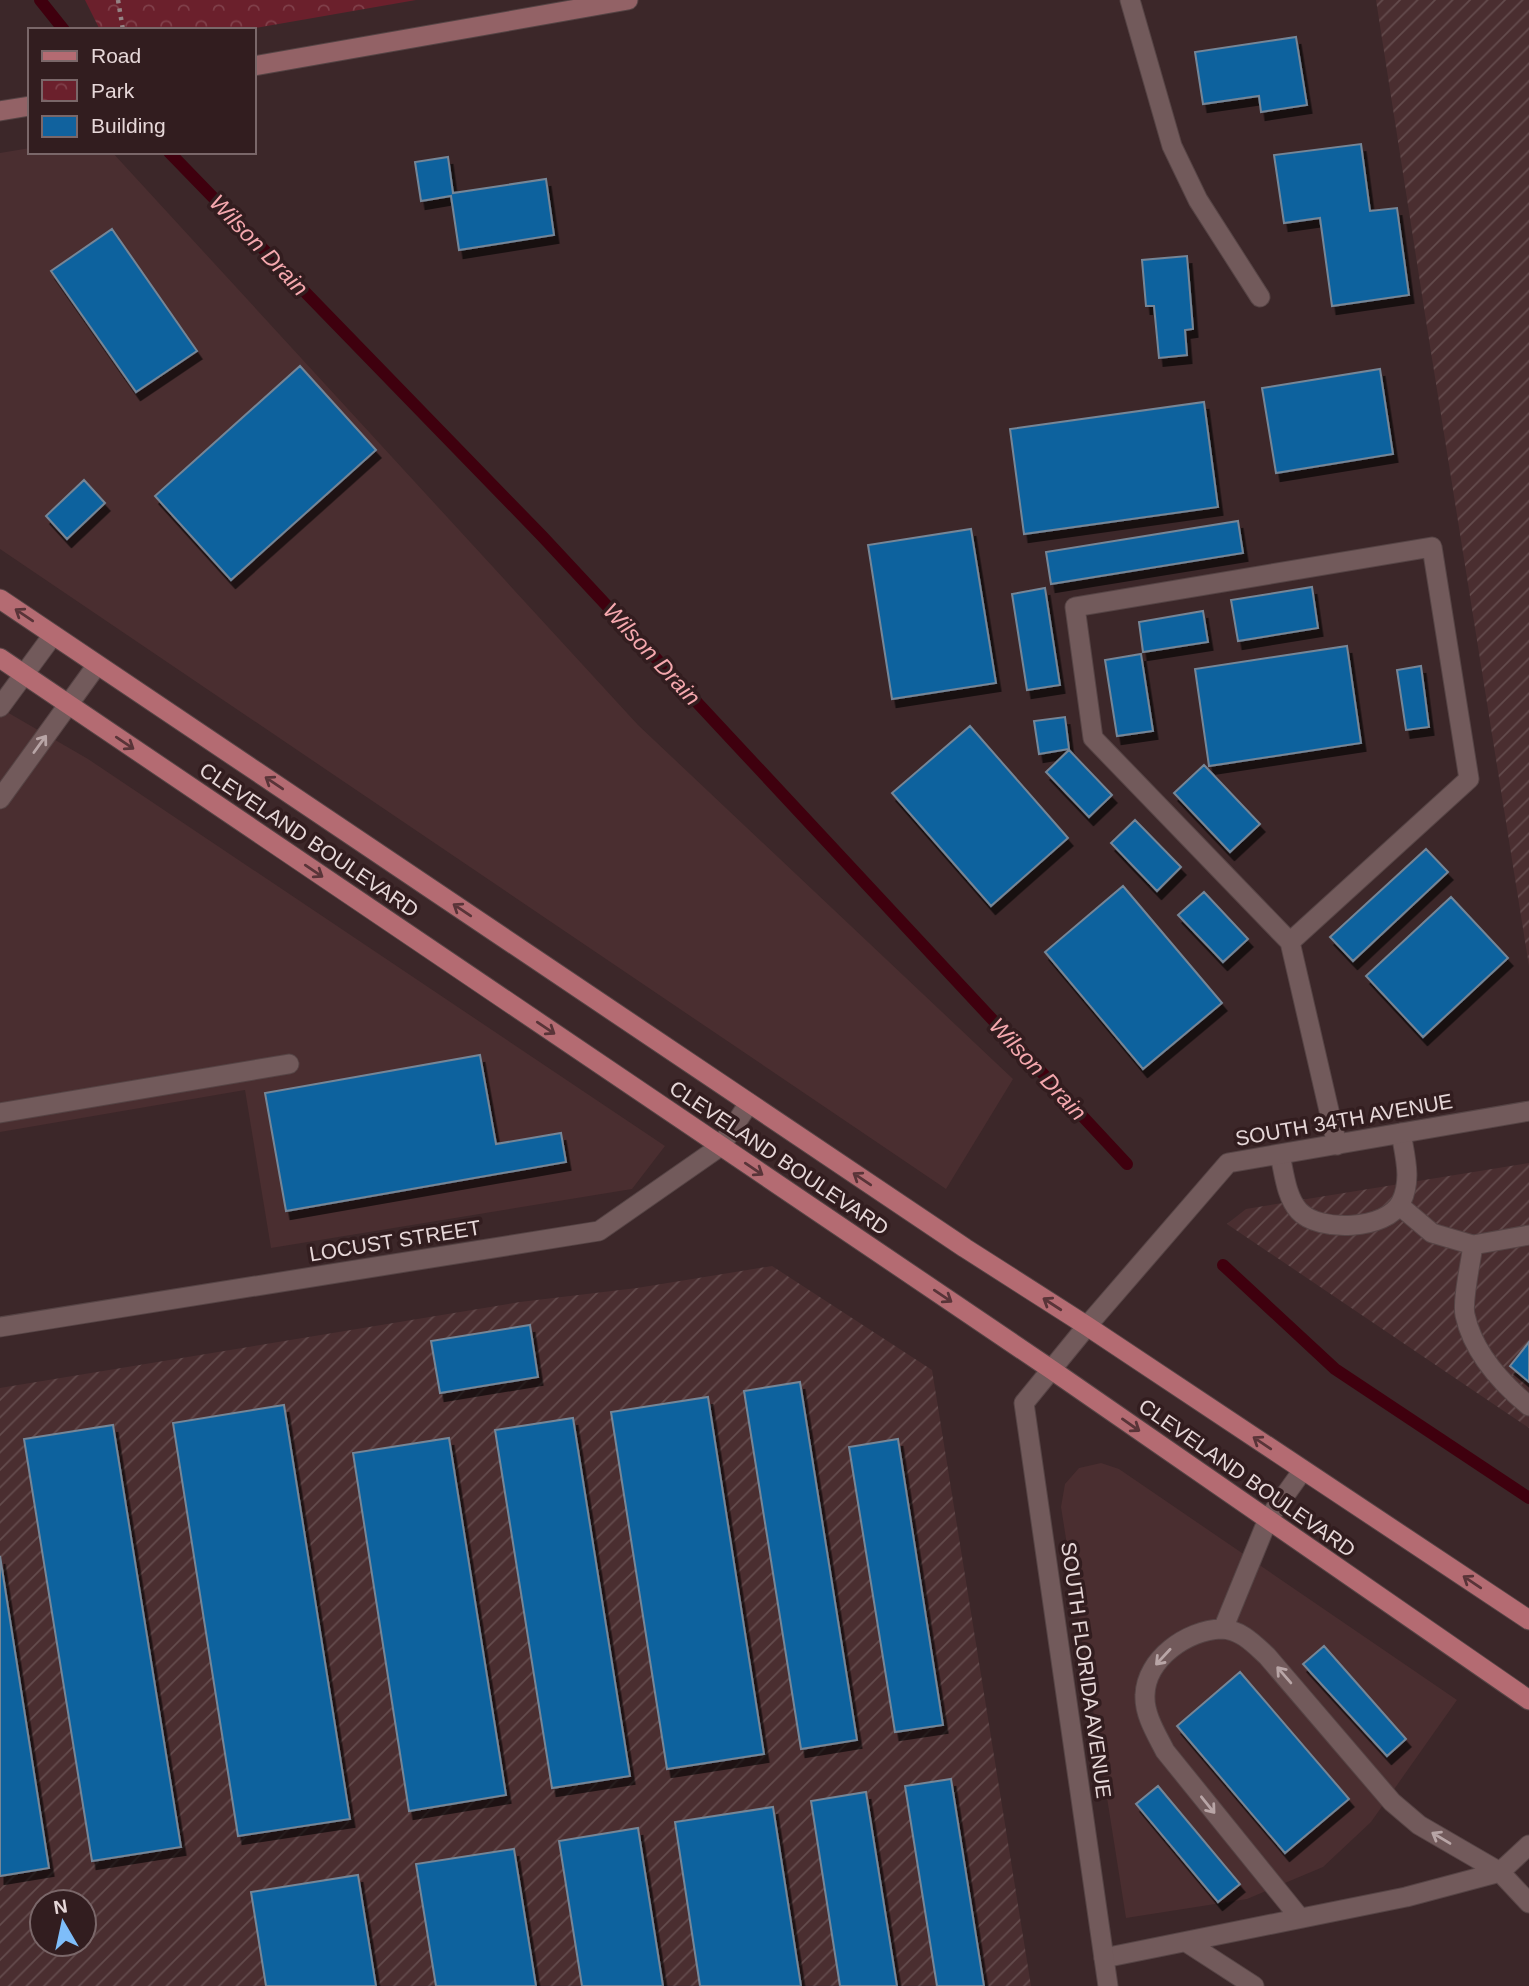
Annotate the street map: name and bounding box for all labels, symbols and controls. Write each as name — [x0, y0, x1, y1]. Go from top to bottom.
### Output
legend — [28, 28, 256, 154]
text: Road — [91, 44, 141, 67]
text: Park — [91, 79, 135, 102]
text: Building — [91, 114, 166, 137]
water label: Wilson Drain — [204, 189, 314, 301]
water label: Wilson Drain — [598, 598, 706, 710]
one-way arrow — [14, 608, 34, 622]
one-way arrow — [33, 735, 47, 754]
one-way arrow — [115, 736, 134, 750]
street label: CLEVELAND BOULEVARD — [196, 758, 423, 921]
one-way arrow — [264, 776, 284, 790]
one-way arrow — [303, 864, 323, 878]
one-way arrow — [453, 902, 473, 916]
water label: Wilson Drain — [984, 1013, 1092, 1125]
one-way arrow — [535, 1021, 555, 1035]
street label: CLEVELAND BOULEVARD — [666, 1076, 893, 1239]
street label: SOUTH 34TH AVENUE — [1234, 1089, 1454, 1150]
one-way arrow — [744, 1162, 764, 1176]
one-way arrow — [853, 1172, 872, 1186]
street label: LOCUST STREET — [307, 1216, 483, 1265]
one-way arrow — [933, 1289, 952, 1304]
one-way arrow — [1043, 1296, 1062, 1311]
street label: CLEVELAND BOULEVARD — [1135, 1394, 1360, 1561]
one-way arrow — [1121, 1418, 1140, 1432]
one-way arrow — [1253, 1435, 1273, 1449]
street label: SOUTH FLORIDA AVENUE — [1057, 1540, 1116, 1800]
one-way arrow — [1463, 1575, 1482, 1589]
one-way arrow — [1155, 1649, 1172, 1666]
one-way arrow — [1276, 1667, 1292, 1685]
one-way arrow — [1201, 1795, 1216, 1813]
one-way arrow — [1431, 1831, 1451, 1845]
north arrow — [28, 1888, 98, 1958]
text: N — [52, 1895, 69, 1918]

